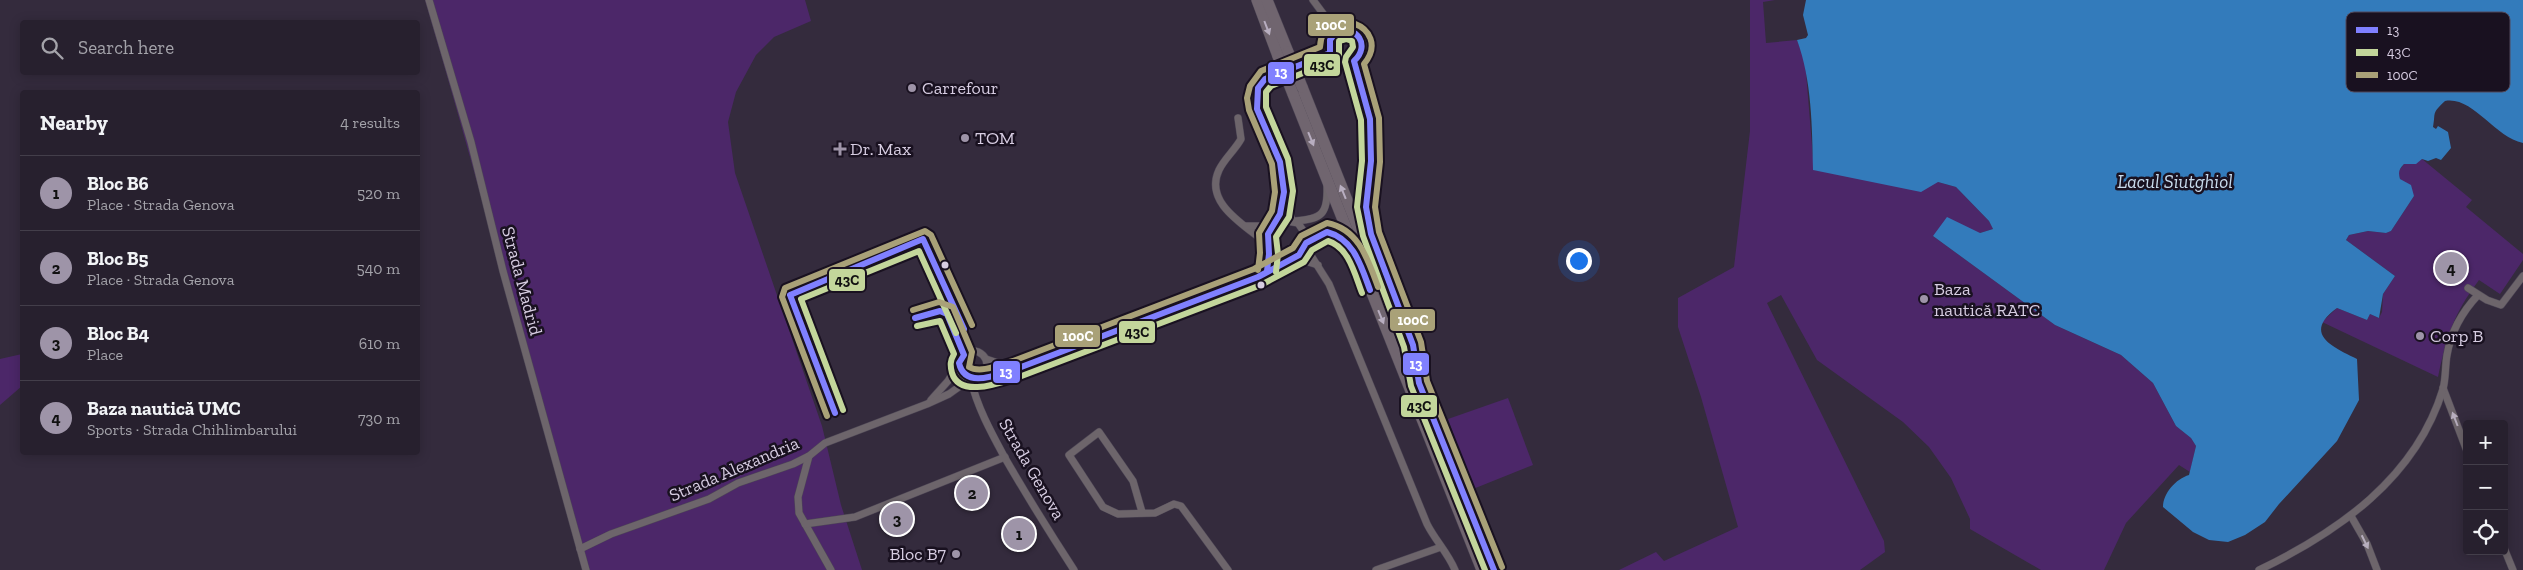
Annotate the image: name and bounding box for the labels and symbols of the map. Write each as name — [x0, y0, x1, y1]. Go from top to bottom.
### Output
legend — [2346, 12, 2510, 92]
line badge: 100C — [1307, 13, 1355, 37]
text: 100C — [1316, 17, 1346, 34]
one-way arrow — [1263, 21, 1271, 36]
text: 13 — [2387, 22, 2399, 39]
text: 43C — [2387, 44, 2410, 61]
line badge: 43C — [1303, 53, 1341, 77]
text: 43C — [1310, 57, 1334, 74]
line badge: 13 — [1267, 61, 1295, 85]
text: 13 — [1274, 64, 1288, 81]
text: 100C — [2387, 67, 2418, 84]
place label: Carrefour — [922, 77, 998, 99]
marker: Carrefour — [906, 82, 918, 94]
place label: TOM — [975, 127, 1015, 149]
marker: TOM — [959, 132, 971, 144]
one-way arrow — [1307, 132, 1315, 147]
place label: Dr. Max — [850, 138, 911, 160]
marker: Dr. Max — [834, 143, 846, 155]
water label: Lacul Siutghiol — [2117, 170, 2233, 193]
one-way arrow — [1339, 184, 1346, 199]
street label: Strada Madrid — [497, 224, 547, 338]
your location — [1566, 248, 1592, 274]
pin: 4 — [2435, 249, 2467, 287]
unlabelled marker — [940, 260, 950, 270]
line badge: 43C — [828, 268, 866, 292]
text: 43C — [835, 272, 859, 289]
place label: Baza nautică RATC — [1934, 278, 2040, 321]
unlabelled marker — [1256, 280, 1266, 290]
marker: Baza nautică RATC — [1918, 293, 1930, 305]
line badge: 100C — [1389, 308, 1436, 332]
one-way arrow — [1378, 309, 1385, 324]
text: 100C — [1398, 312, 1428, 329]
line badge: 43C — [1118, 320, 1156, 344]
line badge: 100C — [1054, 324, 1101, 348]
text: 43C — [1125, 324, 1149, 341]
place label: Corp B — [2430, 325, 2483, 347]
text: 100C — [1063, 328, 1093, 345]
marker: Corp B — [2414, 330, 2426, 342]
line badge: 13 — [1402, 352, 1430, 376]
text: 13 — [1409, 356, 1423, 373]
line badge: 13 — [992, 360, 1021, 384]
text: 13 — [999, 364, 1013, 381]
line badge: 43C — [1400, 394, 1438, 418]
text: 43C — [1407, 398, 1431, 415]
one-way arrow — [2451, 411, 2459, 426]
street label: Strada Genova — [994, 414, 1070, 524]
street label: Strada Alexandria — [666, 432, 802, 506]
pin: 2 — [956, 474, 988, 512]
pin: 3 — [881, 500, 913, 538]
pin: 1 — [1003, 515, 1035, 553]
one-way arrow — [2361, 535, 2370, 550]
place label: Bloc B7 — [889, 543, 947, 565]
marker: Bloc B7 — [950, 548, 962, 560]

